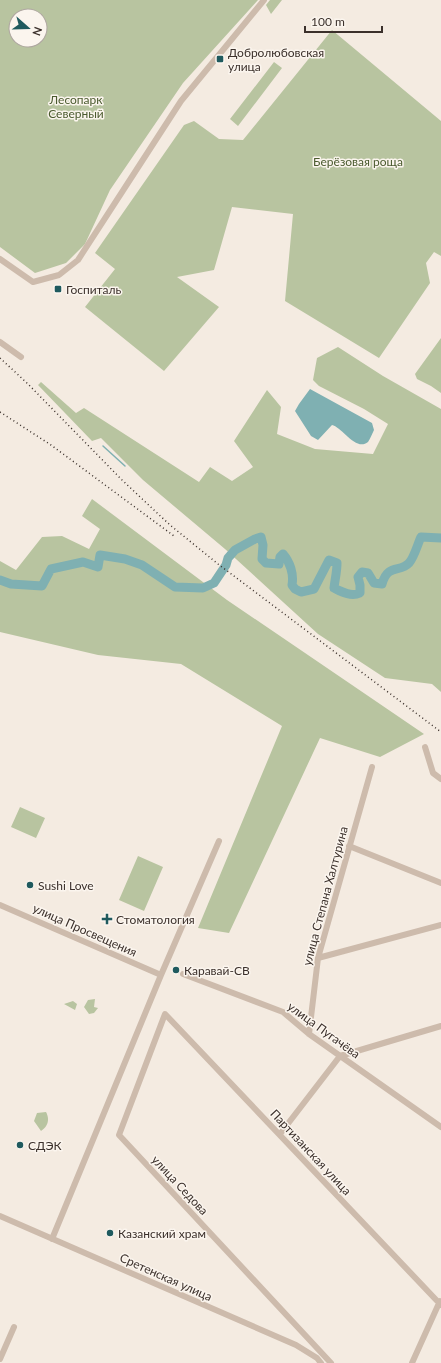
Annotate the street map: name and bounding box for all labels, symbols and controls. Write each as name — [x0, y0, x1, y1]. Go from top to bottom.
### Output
north arrow — [8, 8, 48, 48]
scale bar — [305, 8, 382, 34]
text: 100 m — [311, 14, 345, 29]
text: N — [30, 25, 45, 38]
place label: Добролюбовская улица — [228, 45, 324, 74]
marker: Добролюбовская улица — [215, 54, 225, 64]
park label: Лесопарк Северный — [48, 92, 104, 121]
park label: Берёзовая роща — [313, 154, 403, 169]
place label: Госпиталь — [66, 282, 122, 297]
marker: Госпиталь — [53, 284, 63, 294]
street label: улица Степана Халтурина — [299, 825, 351, 967]
place label: Sushi Love — [38, 878, 94, 893]
marker: Sushi Love — [25, 880, 35, 890]
street label: улица Просвещения — [31, 900, 139, 960]
place label: Стоматология — [116, 912, 195, 927]
marker: Стоматология — [101, 913, 113, 925]
place label: Каравай-СВ — [184, 963, 250, 978]
marker: Каравай-СВ — [171, 965, 181, 975]
street label: улица Пугачёва — [285, 999, 363, 1061]
street label: Партизанская улица — [267, 1106, 355, 1198]
place label: СДЭК — [28, 1138, 62, 1153]
marker: СДЭК — [15, 1140, 25, 1150]
street label: улица Седова — [149, 1152, 211, 1218]
place label: Казанский храм — [118, 1226, 206, 1241]
marker: Казанский храм — [105, 1228, 115, 1238]
street label: Сретенская улица — [117, 1250, 215, 1304]

